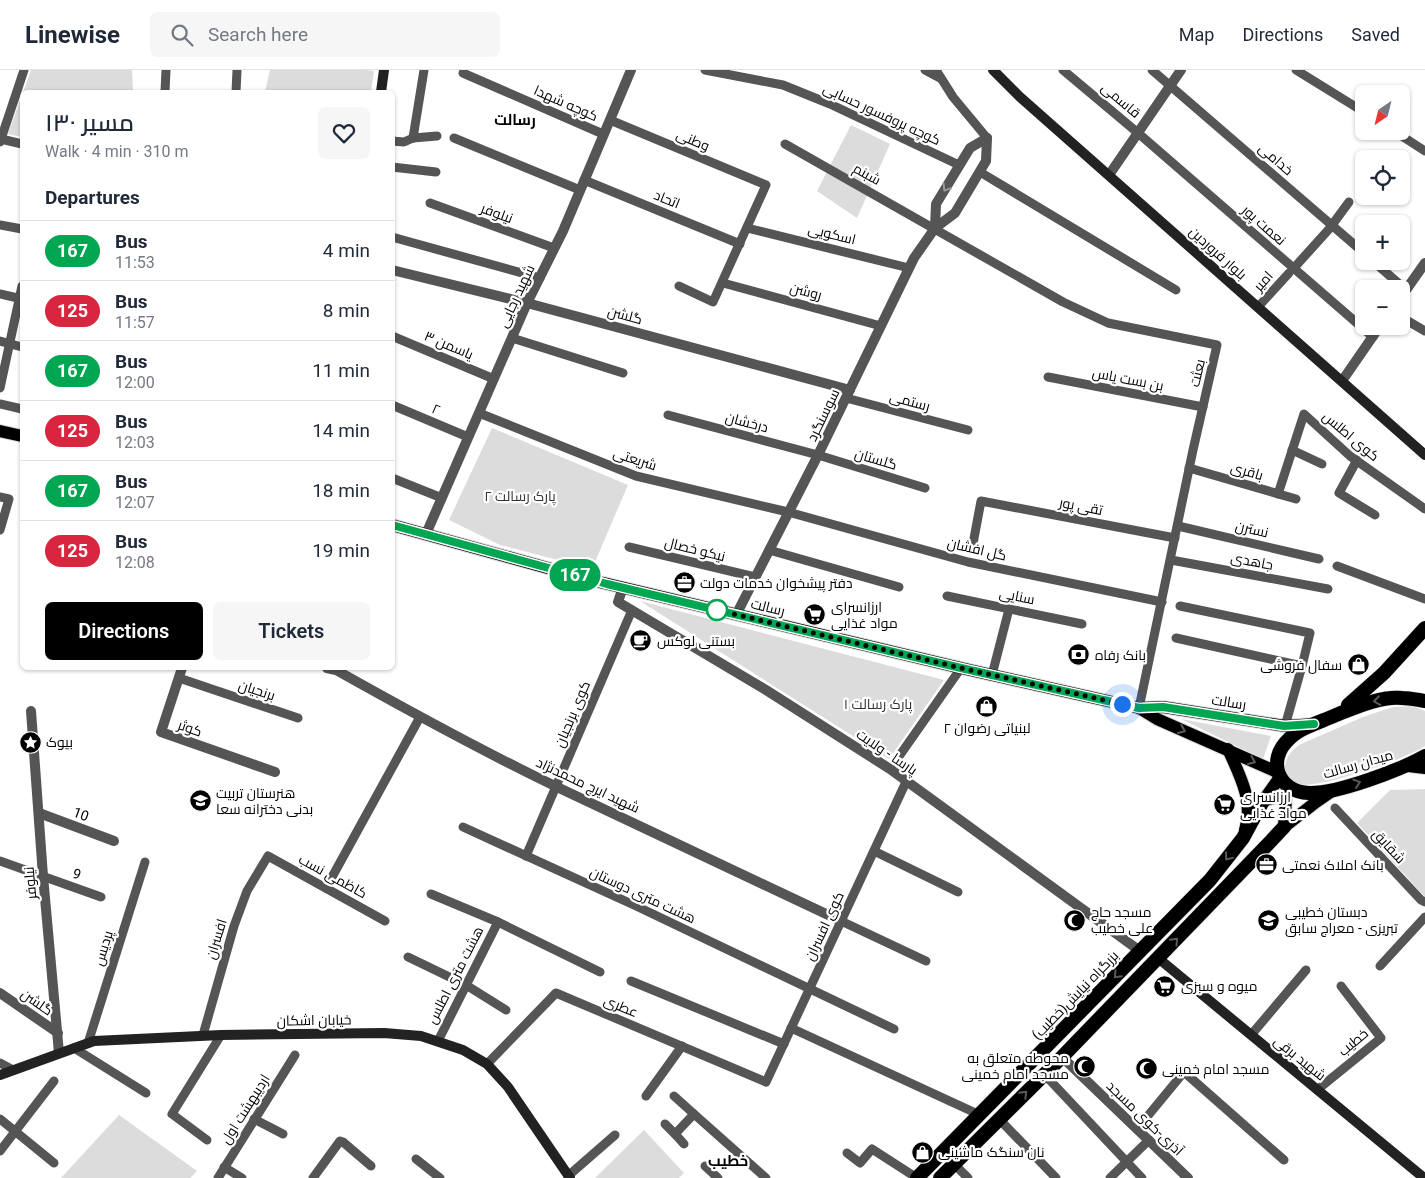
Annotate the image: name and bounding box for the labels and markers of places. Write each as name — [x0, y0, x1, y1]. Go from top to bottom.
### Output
office icon: دفتر پیشخوان خدمات دولت — [672, 571, 696, 595]
place label: دفتر پیشخوان خدمات دولت — [700, 575, 853, 593]
unlabelled marker — [706, 599, 728, 621]
place label: ارزانسراى مواد غذایى — [831, 599, 898, 631]
supermarket icon: ارزانسراى مواد غذایى — [803, 603, 827, 627]
cafe icon: بستنی لوکس — [629, 629, 653, 653]
place label: بستنی لوکس — [657, 633, 735, 649]
bank icon: بانک رفاه — [1067, 643, 1091, 667]
place label: بانک رفاه — [1095, 647, 1146, 663]
shop icon: سفال فروشی — [1346, 653, 1370, 677]
place label: سفال فروشی — [1260, 657, 1342, 674]
shop icon: لبنیاتی رضوان ۲ — [975, 694, 999, 718]
place label: لبنیاتی رضوان ۲ — [943, 720, 1031, 736]
place icon: بیوک — [18, 730, 42, 754]
place label: بیوک — [46, 734, 73, 750]
place label: هنرستان تربیت بدنی دخترانه سعا — [216, 785, 313, 817]
school or university icon: هنرستان تربیت بدنی دخترانه سعا — [188, 789, 212, 813]
place label: ارزانسرای مواد غذایی — [1240, 789, 1307, 821]
supermarket icon: ارزانسرای مواد غذایی — [1212, 793, 1236, 817]
office icon: بانک املاک نعمتی — [1254, 853, 1278, 877]
place label: بانک املاک نعمتی — [1282, 857, 1384, 873]
place label: مسجد حاج علی خطیب — [1091, 904, 1153, 936]
place label: دبستان خطیبی تبریزی - معراج سابق — [1285, 904, 1398, 937]
mosque icon: مسجد حاج علی خطیب — [1063, 908, 1087, 932]
school or university icon: دبستان خطیبی تبریزی - معراج سابق — [1257, 908, 1281, 932]
supermarket icon: میوه و سبزی — [1153, 974, 1177, 998]
place label: میوه و سبزی — [1181, 978, 1257, 994]
place label: محوطه متعلق به مسجد امام خمینی — [962, 1050, 1069, 1084]
mosque icon: محوطه متعلق به مسجد امام خمینی — [1073, 1054, 1097, 1078]
mosque icon: مسجد امام خمینی — [1134, 1057, 1158, 1081]
place label: مسجد امام خمینی — [1162, 1061, 1269, 1079]
shop icon: نان سنگک ماشینی — [910, 1140, 934, 1164]
place label: نان سنگک ماشینی — [938, 1144, 1045, 1160]

